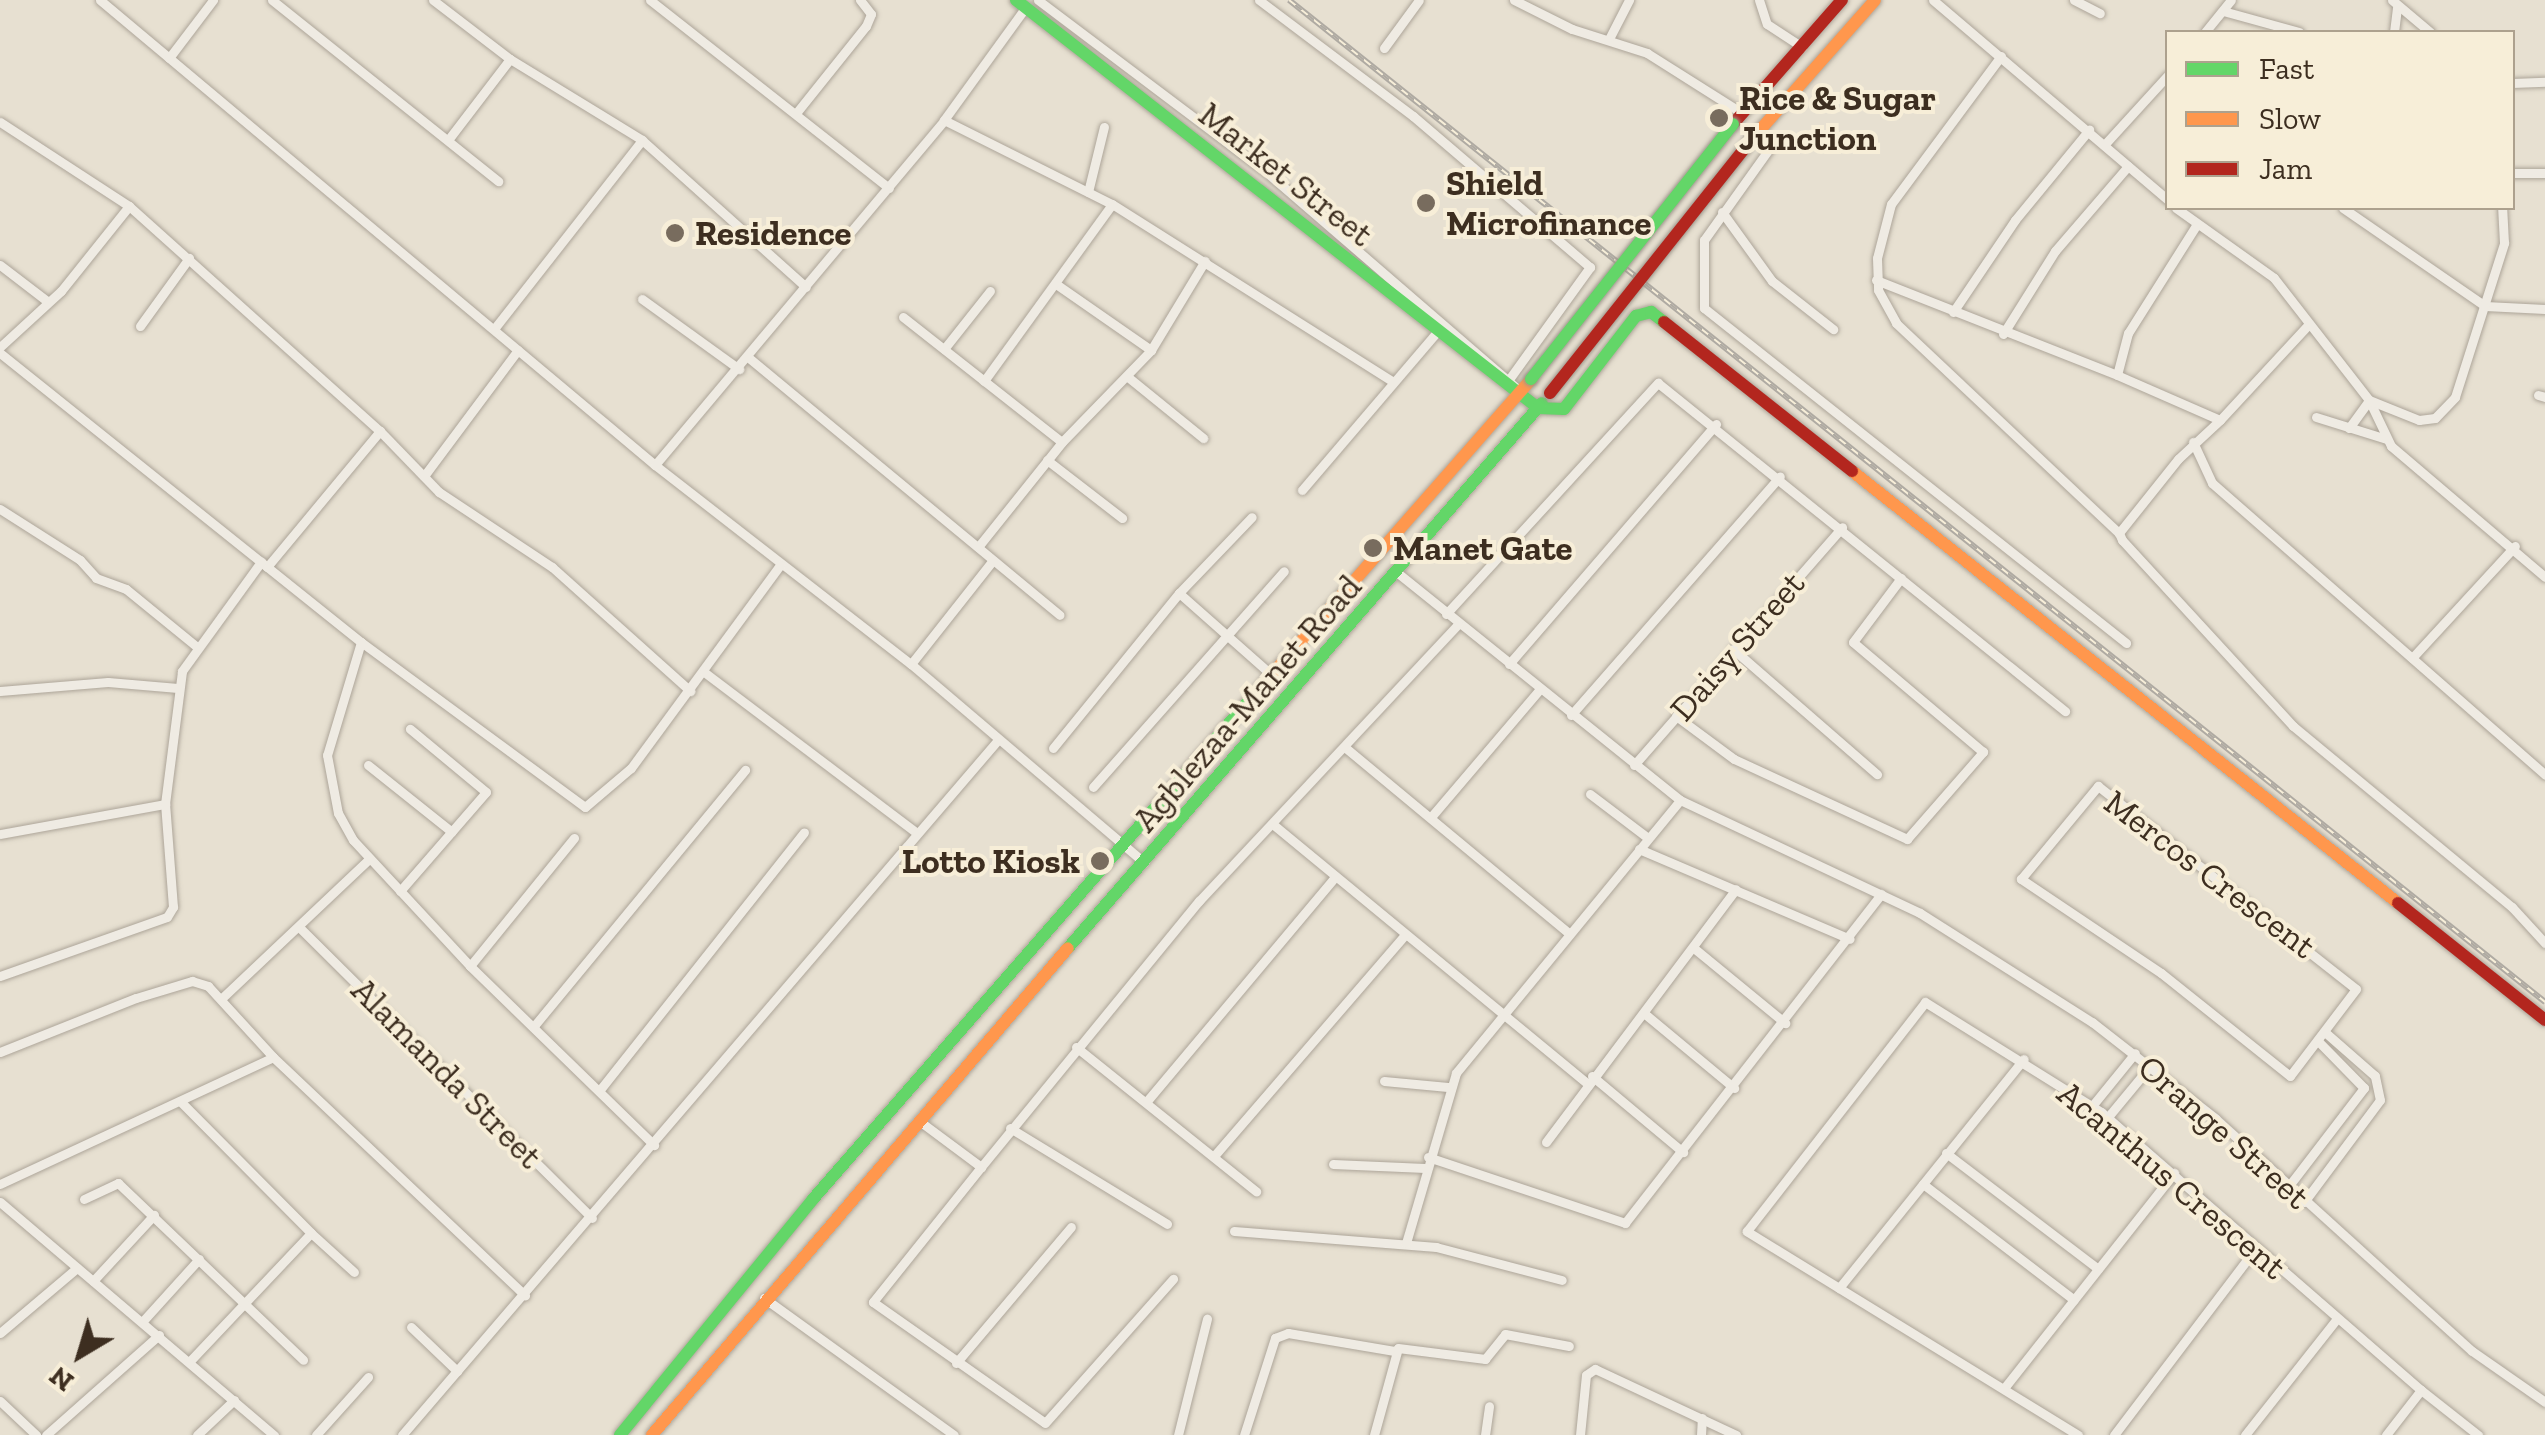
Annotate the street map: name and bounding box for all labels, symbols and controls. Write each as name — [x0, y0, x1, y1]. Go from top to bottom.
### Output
legend — [2165, 30, 2515, 210]
text: Fast — [2259, 51, 2314, 87]
place label: Rice & Sugar Junction — [1739, 77, 1936, 159]
street label: Market Street — [1191, 93, 1381, 255]
text: Slow — [2259, 101, 2321, 137]
marker: Rice & Sugar Junction — [1708, 107, 1730, 129]
text: Jam — [2259, 151, 2312, 187]
place label: Shield Microfinance — [1446, 162, 1651, 244]
marker: Shield Microfinance — [1415, 192, 1437, 214]
place label: Residence — [695, 212, 852, 254]
marker: Residence — [664, 222, 686, 244]
place label: Manet Gate — [1393, 527, 1572, 569]
marker: Manet Gate — [1362, 537, 1384, 559]
street label: Daisy Street — [1661, 563, 1813, 729]
street label: Agblezaa-Manet Road — [1124, 566, 1370, 840]
street label: Mercos Crescent — [2096, 781, 2324, 967]
place label: Lotto Kiosk — [902, 840, 1080, 882]
marker: Lotto Kiosk — [1089, 850, 1111, 872]
street label: Alamanda Street — [343, 969, 551, 1177]
street label: Orange Street — [2130, 1046, 2318, 1218]
street label: Acanthus Crescent — [2049, 1072, 2295, 1288]
north arrow — [30, 1305, 130, 1405]
text: N — [43, 1359, 80, 1399]

